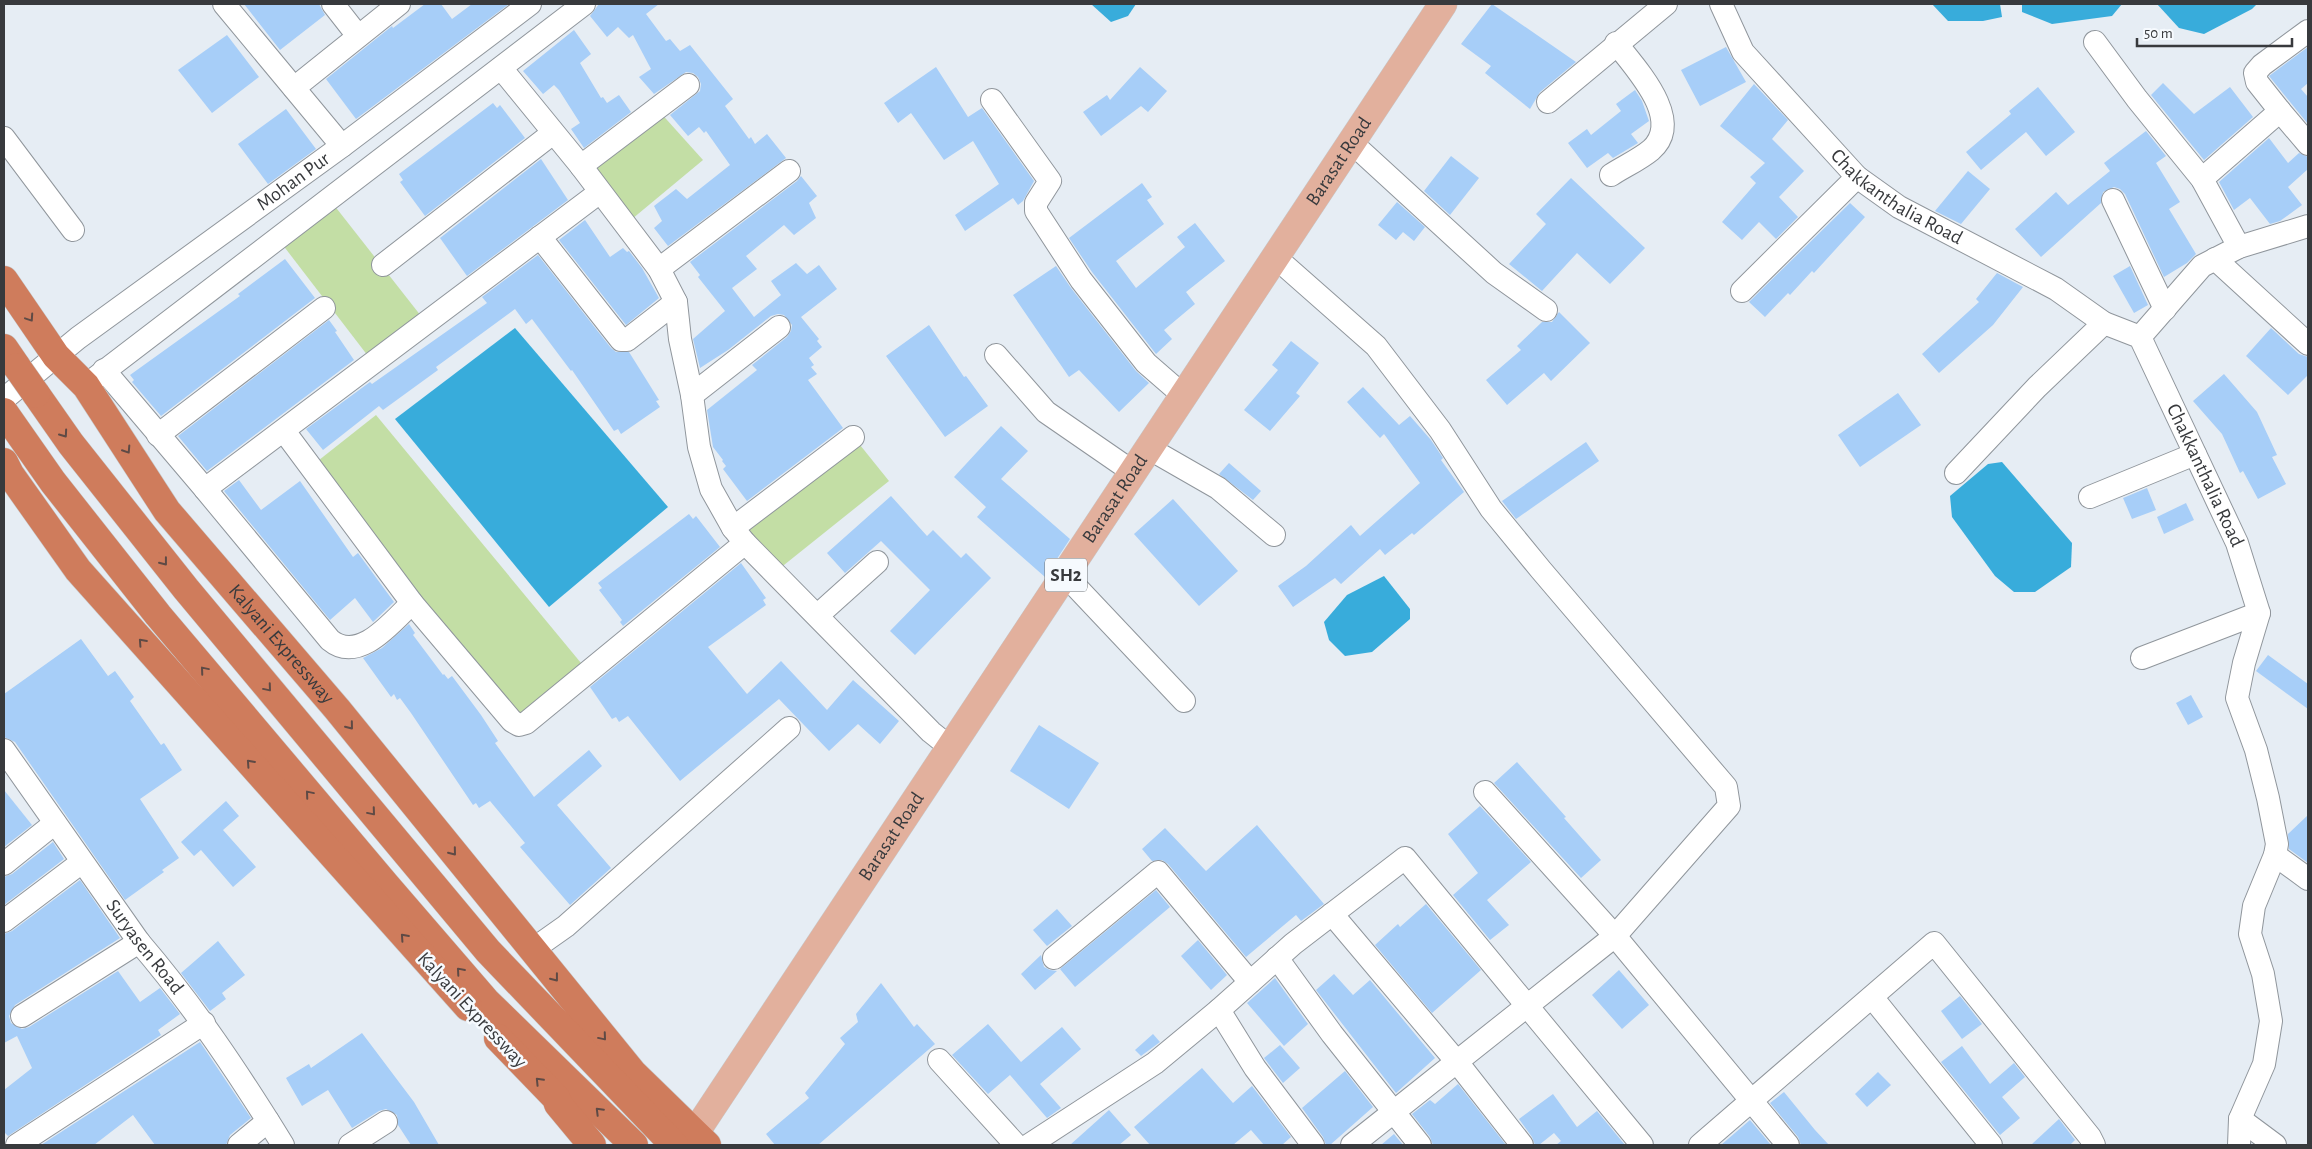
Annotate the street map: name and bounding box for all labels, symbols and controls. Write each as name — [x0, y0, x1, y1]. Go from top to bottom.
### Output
scale bar — [2137, 15, 2292, 47]
text: 50 m — [2144, 26, 2173, 41]
street label: Barasat Road — [1302, 113, 1375, 209]
street label: Chakkanthalia Road — [1827, 145, 1966, 248]
street label: Mohan Pur — [253, 148, 334, 215]
one-way arrow — [24, 312, 33, 321]
street label: Chakkanthalia Road — [2163, 401, 2247, 550]
one-way arrow — [58, 428, 67, 438]
one-way arrow — [121, 444, 130, 454]
street label: Barasat Road — [1079, 451, 1151, 547]
one-way arrow — [159, 556, 167, 565]
road number: SH2 — [1045, 558, 1087, 592]
street label: Kalyani Expressway — [225, 581, 338, 708]
one-way arrow — [138, 638, 147, 647]
one-way arrow — [201, 667, 209, 676]
one-way arrow — [262, 682, 271, 691]
one-way arrow — [345, 720, 354, 729]
one-way arrow — [246, 760, 255, 769]
street label: Barasat Road — [855, 789, 928, 884]
one-way arrow — [305, 791, 314, 800]
one-way arrow — [366, 807, 375, 816]
one-way arrow — [447, 846, 455, 855]
street label: Suryasen Road — [102, 896, 187, 998]
one-way arrow — [401, 933, 410, 942]
street label: Kalyani Expressway — [414, 948, 531, 1072]
one-way arrow — [457, 967, 466, 976]
one-way arrow — [549, 972, 557, 981]
one-way arrow — [597, 1032, 606, 1041]
one-way arrow — [536, 1077, 545, 1086]
one-way arrow — [595, 1108, 604, 1117]

